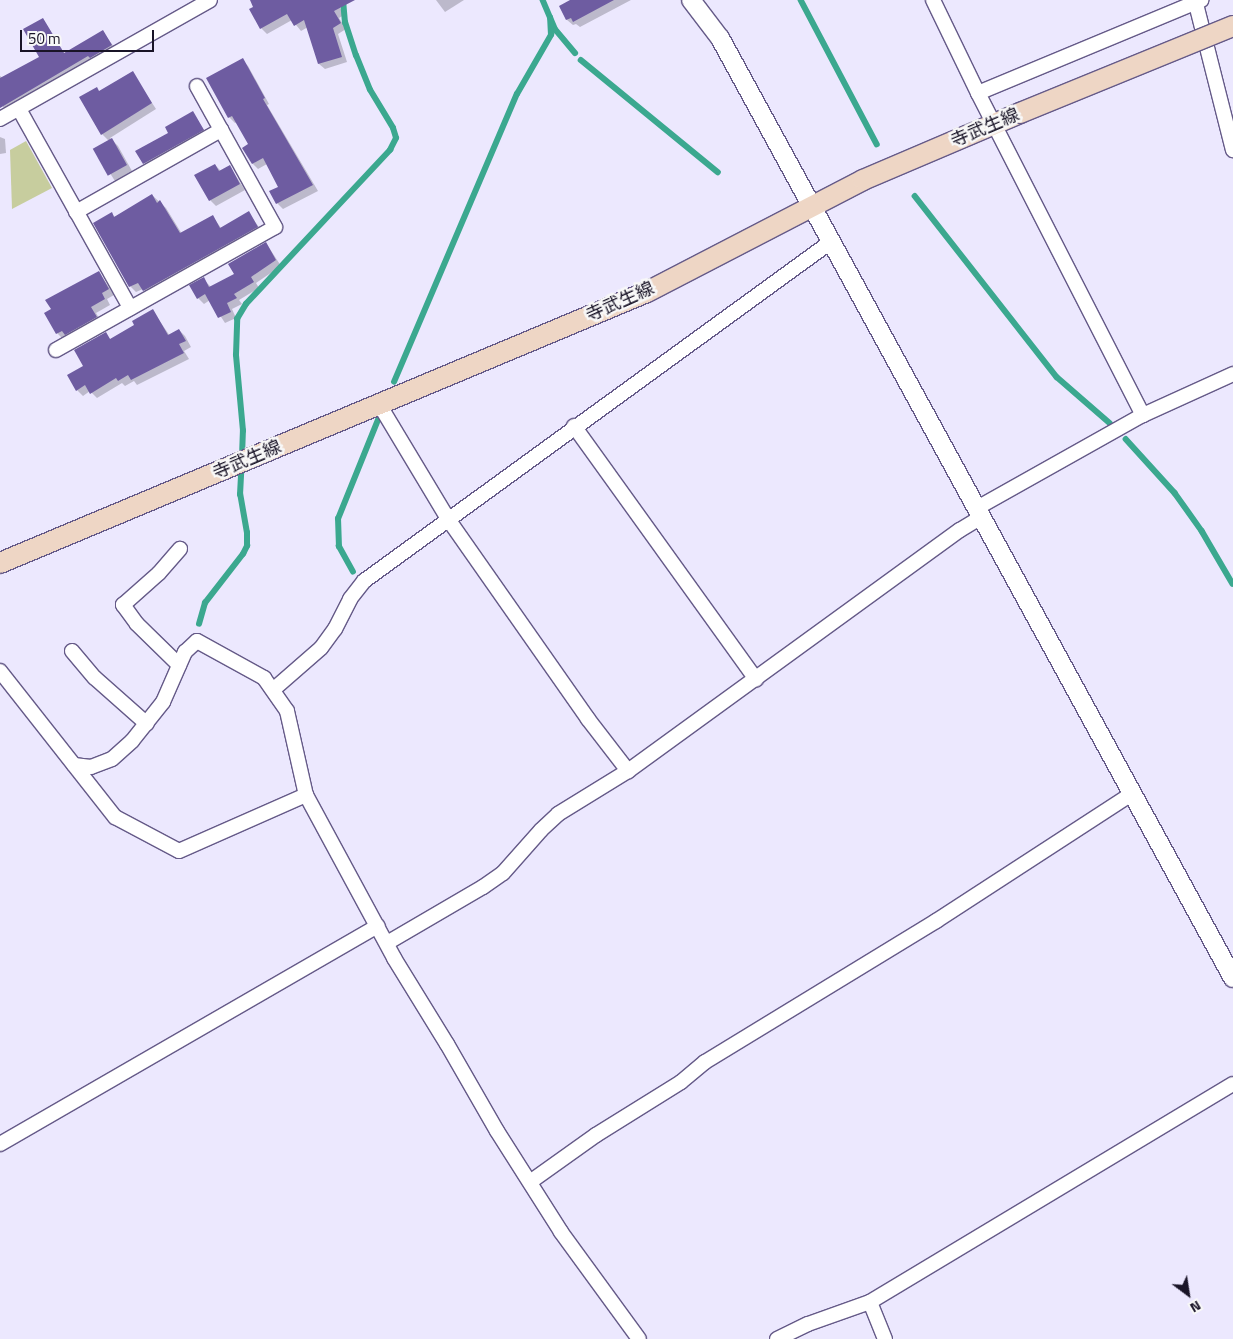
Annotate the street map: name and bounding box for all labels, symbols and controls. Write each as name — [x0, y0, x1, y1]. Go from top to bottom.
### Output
scale bar — [22, 20, 156, 52]
text: 50 m — [28, 27, 61, 50]
street label: 寺武生線 — [948, 104, 1022, 152]
street label: 寺武生線 — [583, 277, 657, 327]
street label: 寺武生線 — [210, 436, 284, 484]
north arrow — [1163, 1269, 1213, 1319]
text: N — [1186, 1296, 1206, 1319]

